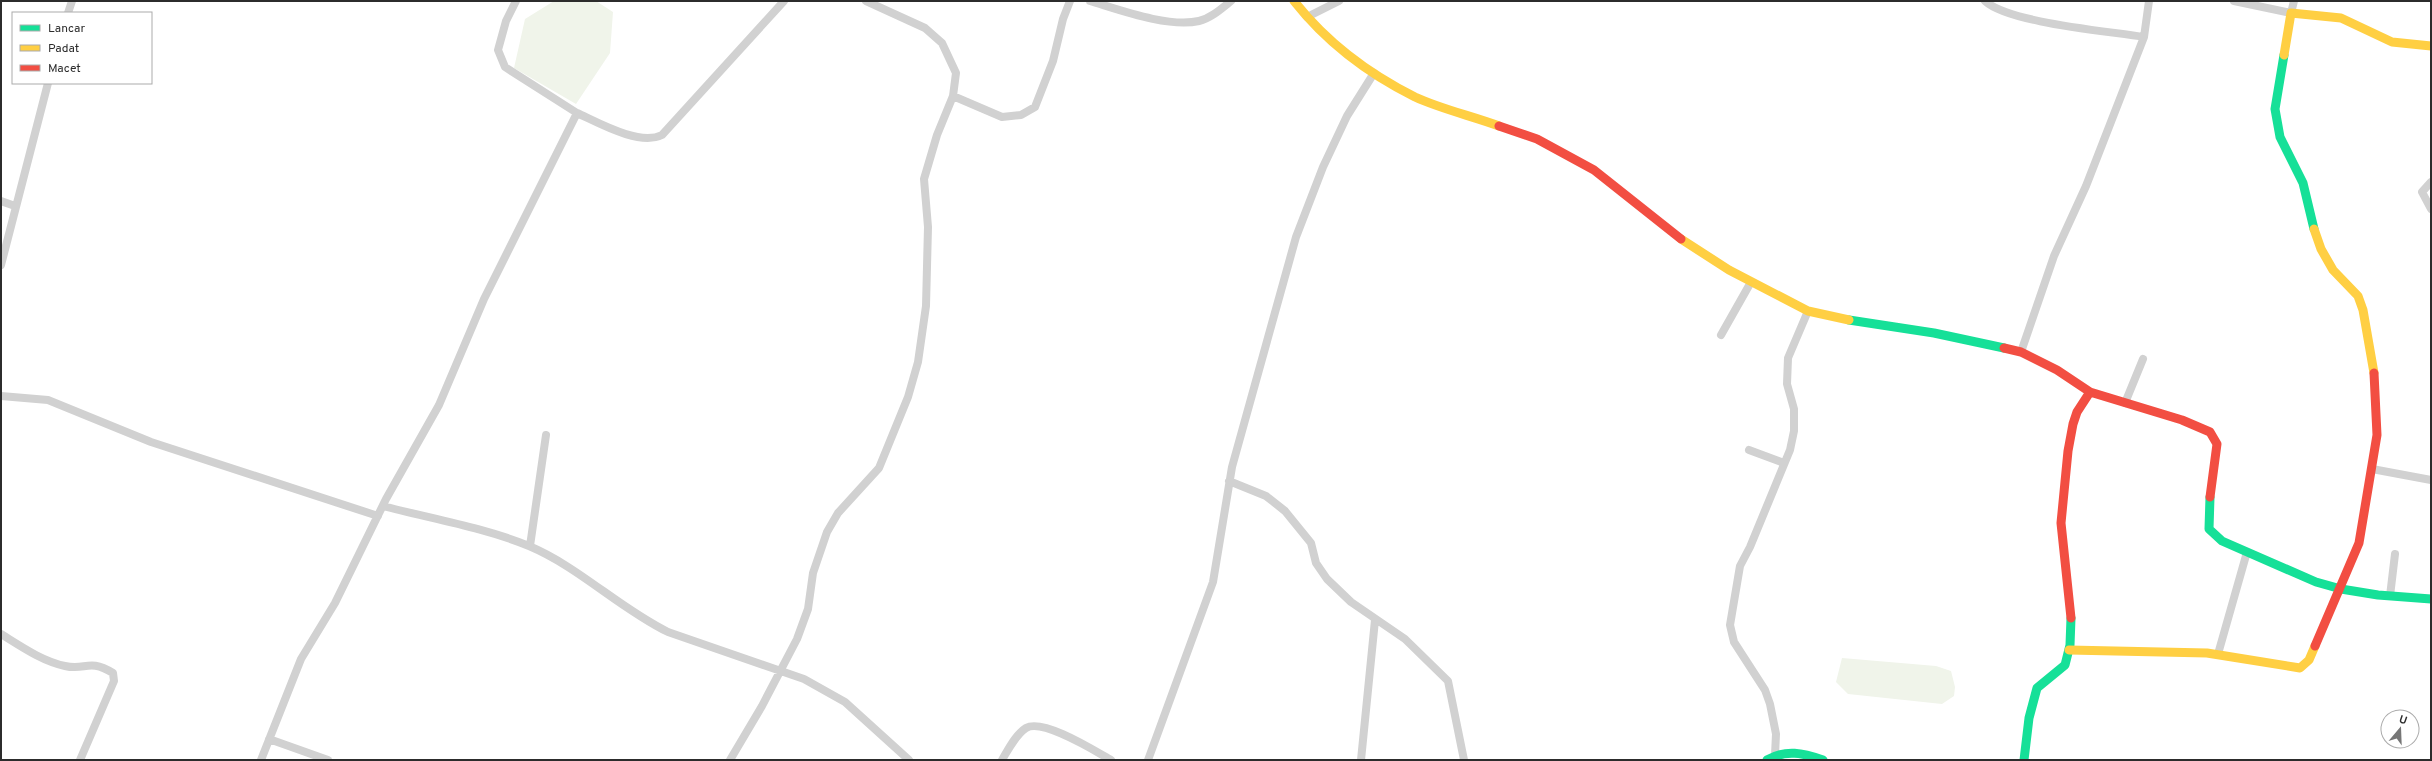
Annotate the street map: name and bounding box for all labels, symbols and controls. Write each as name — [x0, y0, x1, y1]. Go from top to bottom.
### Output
legend — [12, 12, 152, 84]
text: Lancar — [48, 21, 85, 37]
text: Padat — [48, 41, 79, 57]
text: Macet — [48, 61, 81, 77]
north arrow — [2380, 709, 2420, 749]
text: U — [2397, 713, 2409, 728]

